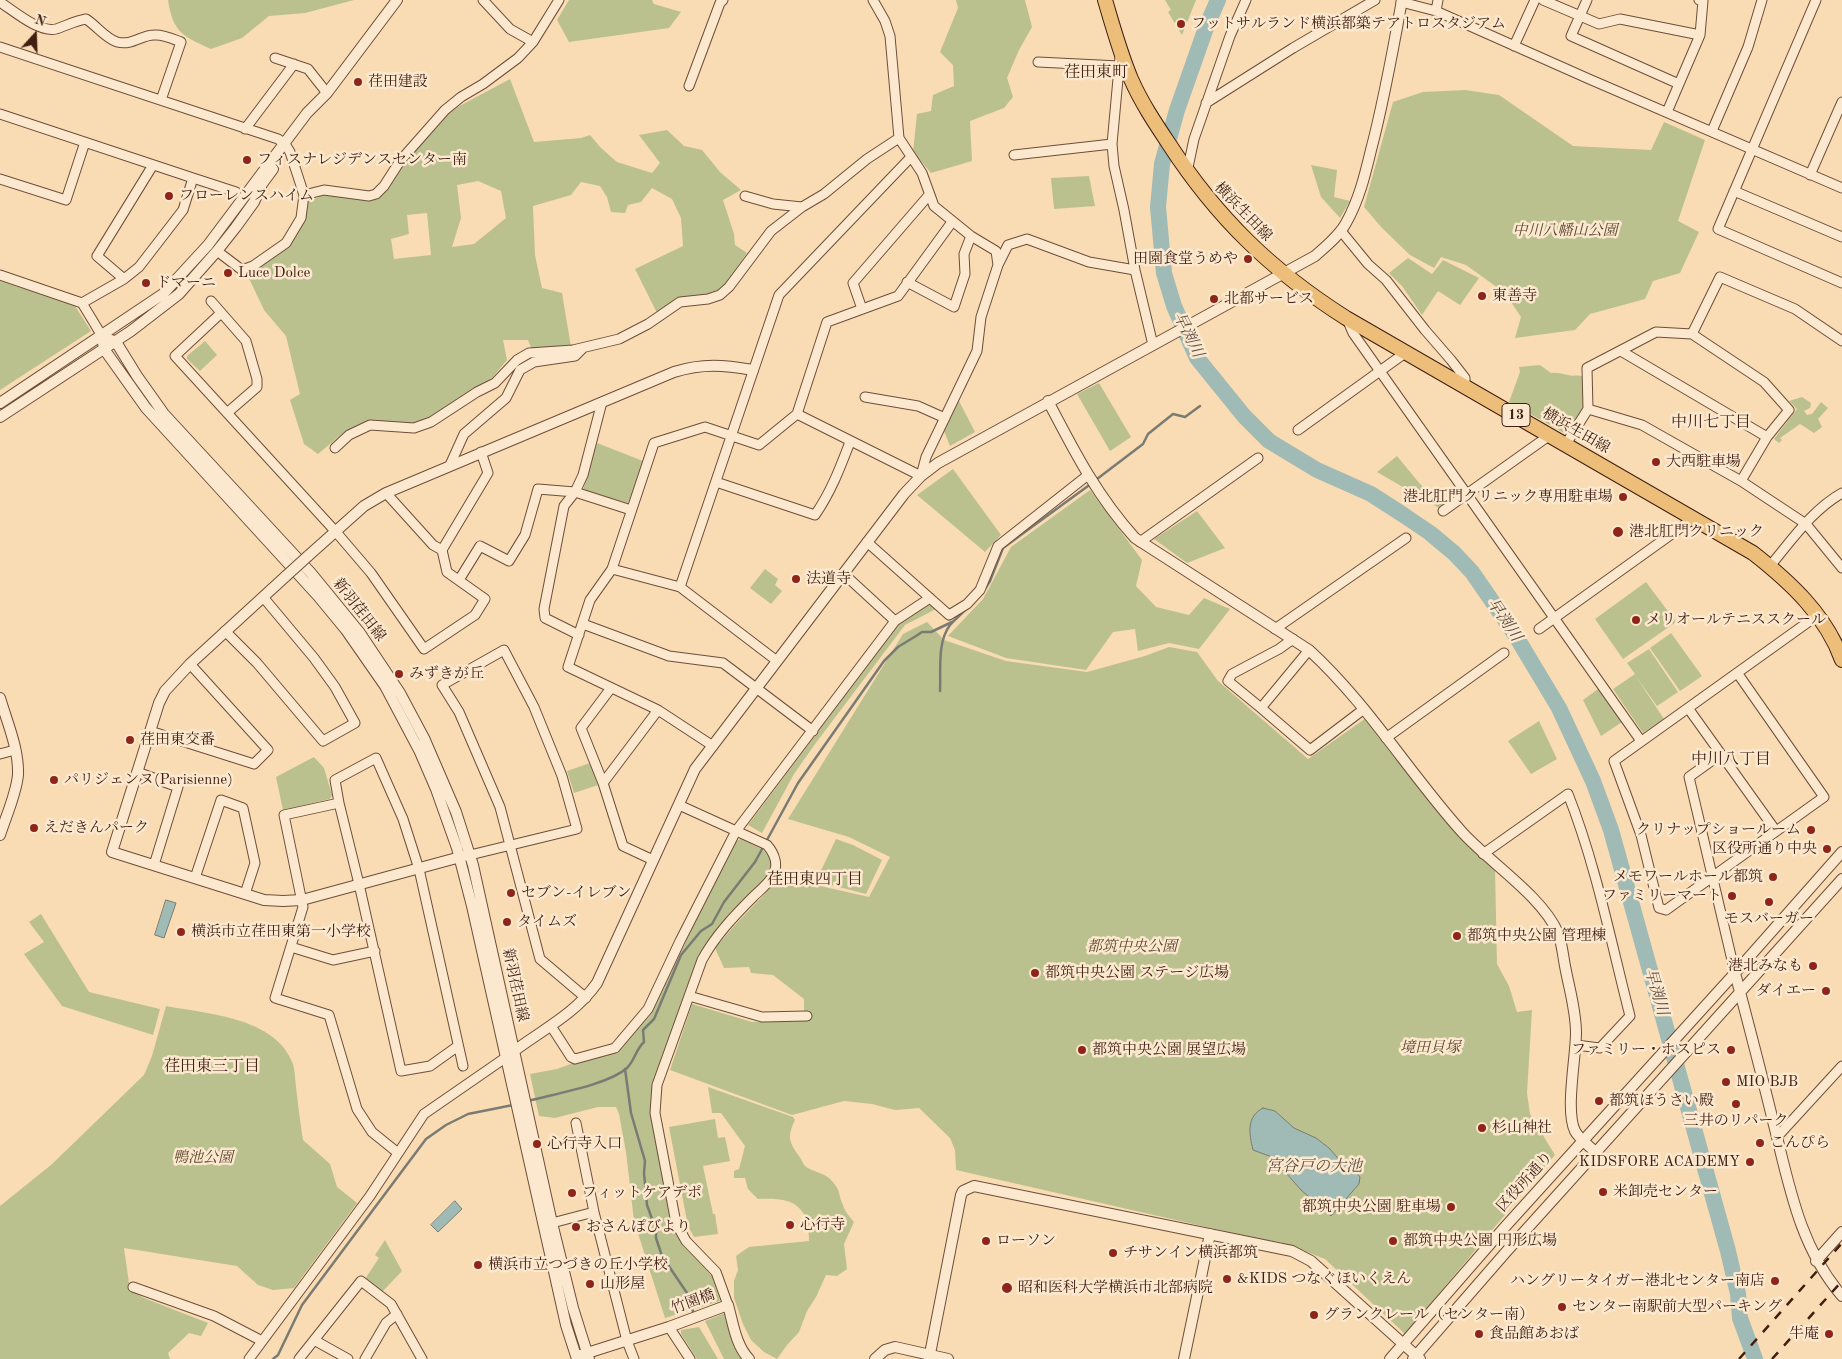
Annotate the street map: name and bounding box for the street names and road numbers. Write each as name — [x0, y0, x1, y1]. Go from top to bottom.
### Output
street label: 横浜生田線 — [1210, 179, 1276, 245]
road number: 13 — [1502, 404, 1530, 426]
street label: 横浜生田線 — [1539, 404, 1613, 458]
street label: 新羽荏田線 — [329, 575, 389, 645]
street label: 新羽荏田線 — [498, 946, 532, 1024]
street label: 区役所通り — [1493, 1148, 1557, 1216]
street label: 竹園橋 — [669, 1286, 717, 1318]

